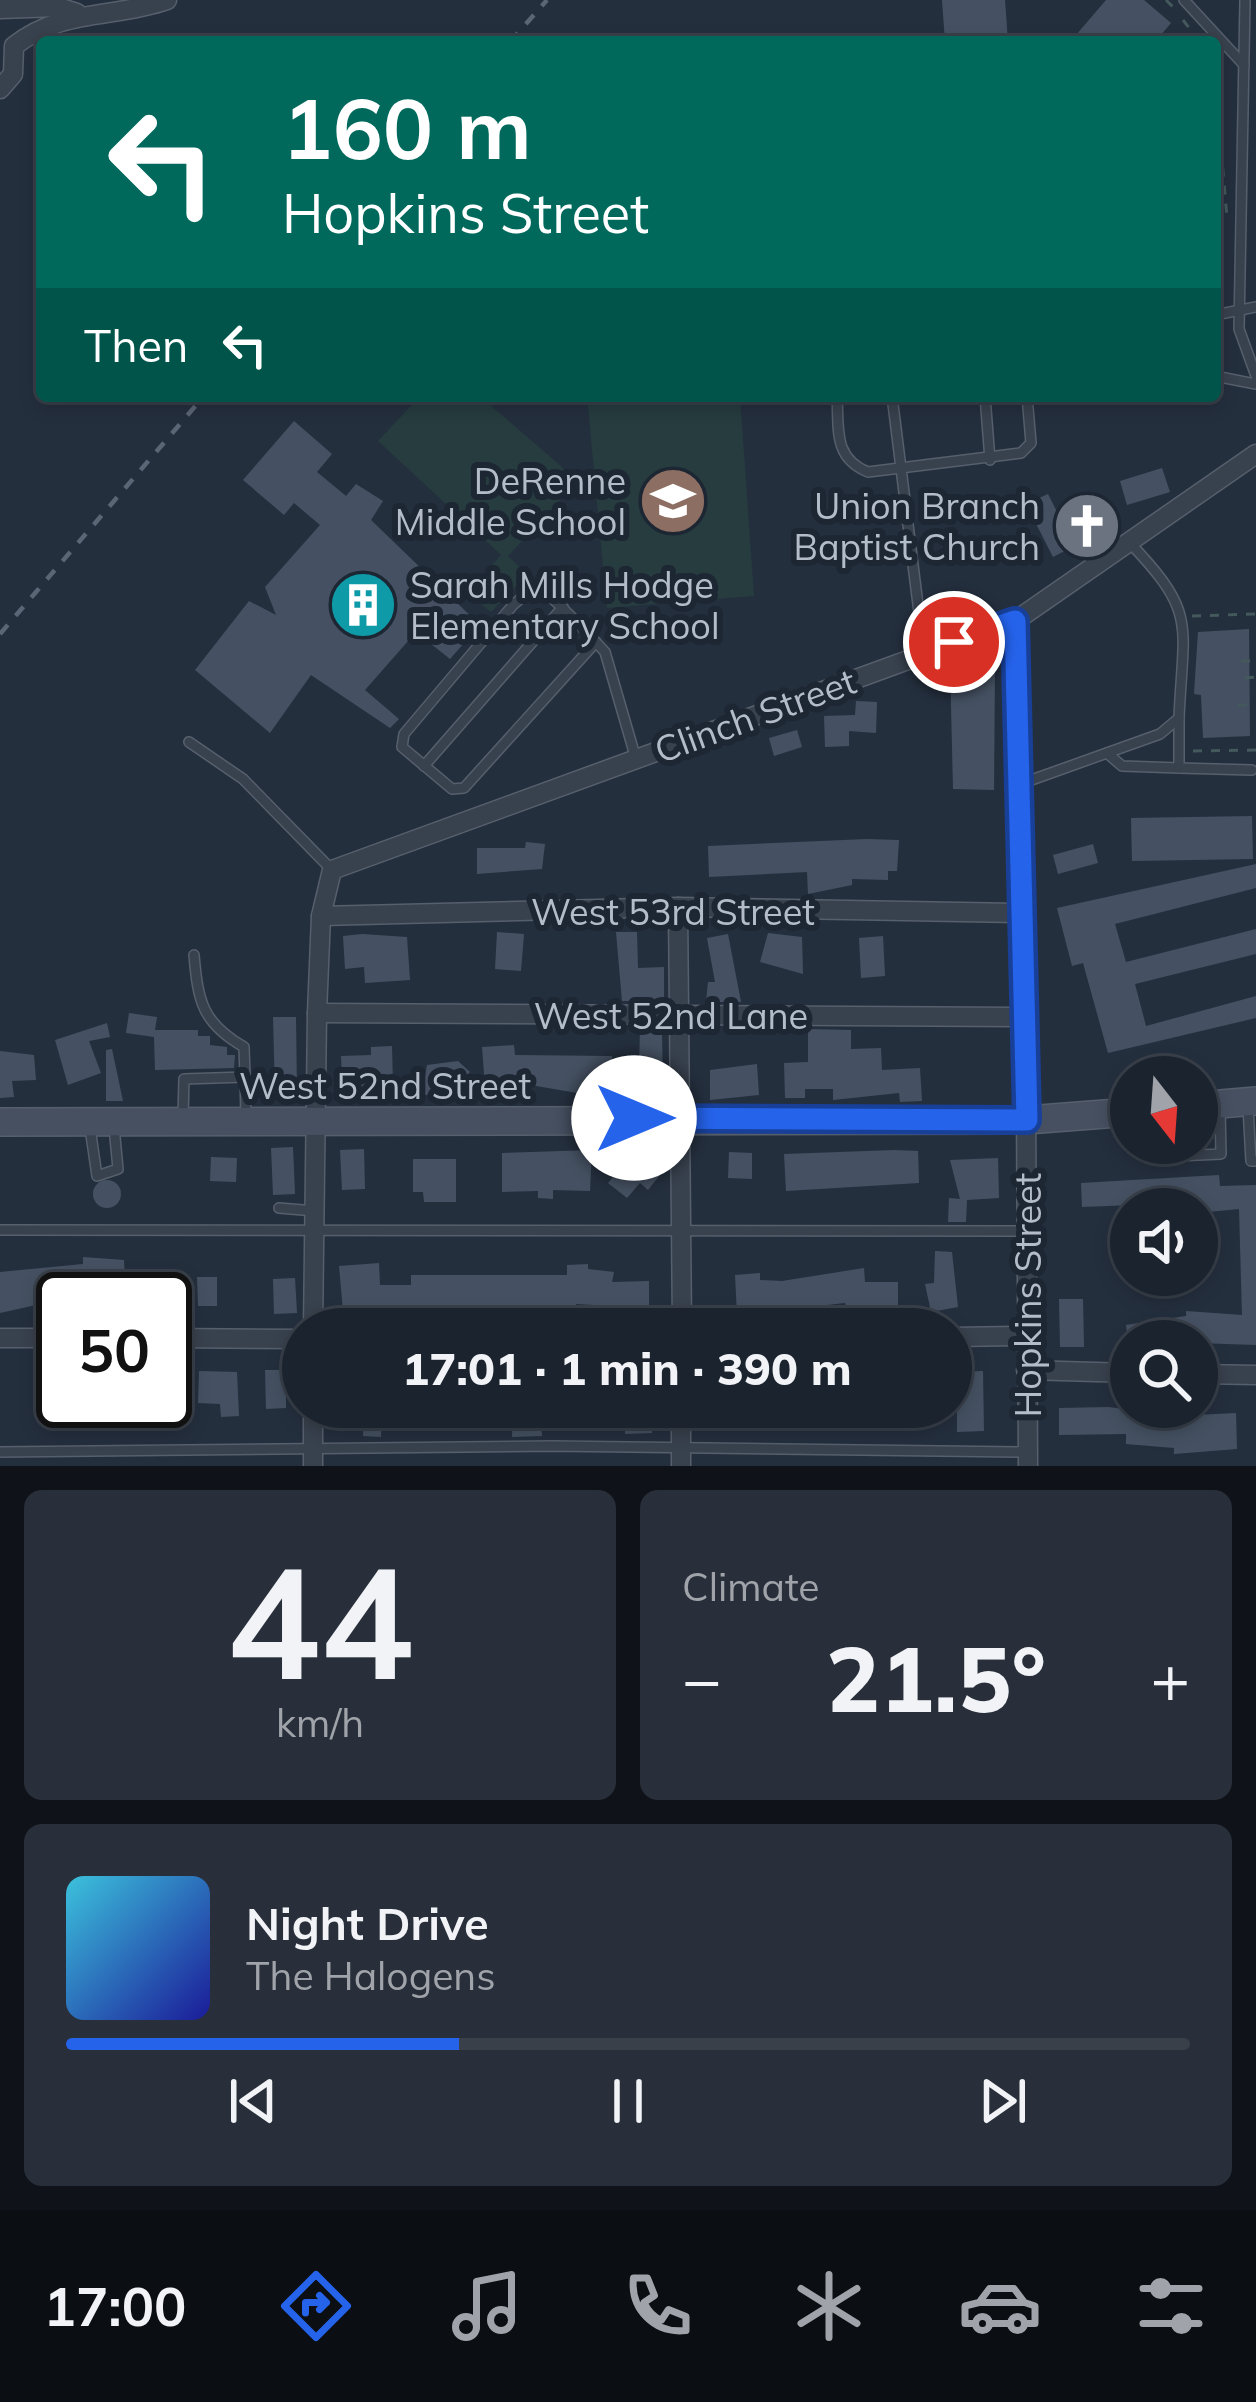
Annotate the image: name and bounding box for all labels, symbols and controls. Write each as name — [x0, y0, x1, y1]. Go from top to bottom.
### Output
text: 160 m — [282, 75, 532, 180]
icon: left — [84, 84, 240, 240]
text: Hopkins Street — [282, 179, 649, 247]
icon: left — [212, 312, 278, 378]
text: Then — [84, 317, 188, 373]
place label: DeRenne Middle School — [395, 458, 626, 544]
school or university icon: DeRenne Middle School — [638, 466, 708, 536]
place label: Union Branch Baptist Church — [793, 483, 1040, 569]
church icon: Union Branch Baptist Church — [1052, 491, 1122, 561]
place label: Sarah Mills Hodge Elementary School — [410, 562, 720, 648]
building icon: Sarah Mills Hodge Elementary School — [328, 570, 398, 640]
pin — [903, 591, 1005, 693]
icon: arrive — [921, 609, 987, 675]
street label: Clinch Street — [648, 658, 862, 772]
street label: West 53rd Street — [531, 889, 815, 934]
street label: West 52nd Lane — [534, 993, 808, 1038]
position arrow — [571, 1055, 697, 1181]
north arrow — [1110, 1056, 1218, 1164]
map controls — [1110, 1056, 1218, 1428]
street label: West 52nd Street — [239, 1063, 531, 1108]
street label: Hopkins Street — [1005, 1173, 1050, 1417]
button: sound — [1110, 1188, 1218, 1296]
speed limit sign: 50 — [36, 1272, 192, 1428]
button: search — [1110, 1320, 1218, 1428]
text: 17:01 · 1 min · 390 m — [402, 1340, 852, 1396]
text: 44 — [226, 1522, 414, 1718]
text: Climate — [682, 1562, 820, 1611]
text: 21.5° — [826, 1622, 1046, 1735]
text: − — [682, 1637, 722, 1720]
text: + — [1150, 1637, 1190, 1720]
text: km/h — [276, 1698, 364, 1747]
text: Night Drive — [246, 1895, 489, 1951]
text: The Halogens — [246, 1951, 496, 2000]
icon: previous — [220, 2068, 286, 2134]
icon: pause — [595, 2068, 661, 2134]
icon: next — [970, 2068, 1036, 2134]
icon: directions — [274, 2264, 358, 2348]
icon: music — [445, 2264, 529, 2348]
icon: phone — [616, 2264, 700, 2348]
icon: climate — [787, 2264, 871, 2348]
icon: car — [958, 2264, 1042, 2348]
icon: filters — [1129, 2264, 1213, 2348]
text: 17:00 — [44, 2272, 187, 2340]

